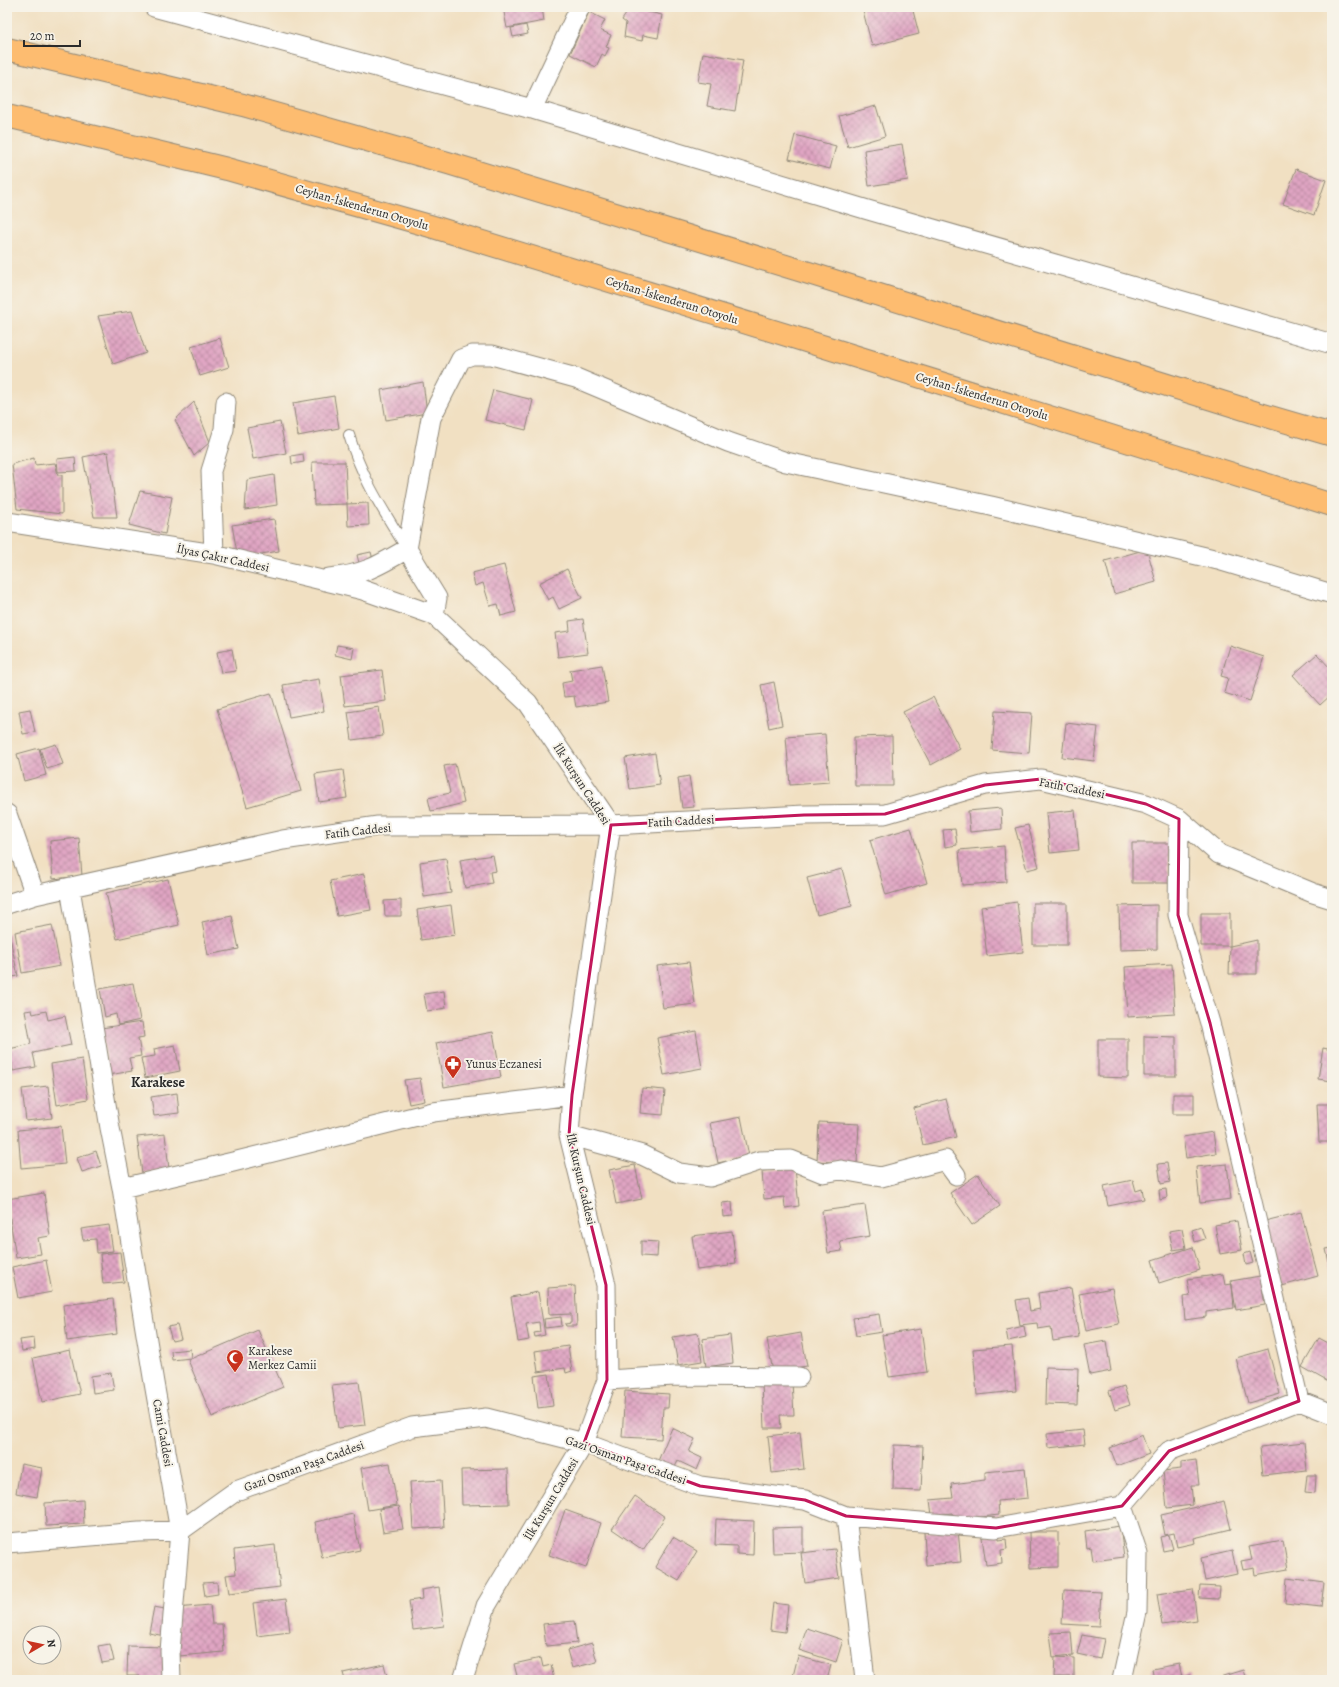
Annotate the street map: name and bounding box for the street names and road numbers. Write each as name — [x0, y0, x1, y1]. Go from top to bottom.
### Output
street label: Ceyhan-İskenderun Otoyolu — [294, 180, 431, 234]
street label: Ceyhan-İskenderun Otoyolu — [604, 272, 741, 328]
street label: Ceyhan-İskenderun Otoyolu — [914, 368, 1051, 424]
street label: İlyas Çakır Caddesi — [175, 540, 271, 576]
street label: İlk Kurşun Caddesi — [550, 740, 614, 828]
street label: Fatih Caddesi — [1038, 774, 1106, 802]
street label: Fatih Caddesi — [647, 811, 715, 831]
street label: Fatih Caddesi — [324, 820, 392, 842]
street label: İlk Kurşun Caddesi — [563, 1131, 599, 1227]
street label: Cami Caddesi — [149, 1398, 177, 1468]
street label: Gazi Osman Paşa Caddesi — [563, 1432, 689, 1488]
street label: Gazi Osman Paşa Caddesi — [242, 1437, 366, 1495]
street label: İlk Kurşun Caddesi — [520, 1455, 582, 1543]

